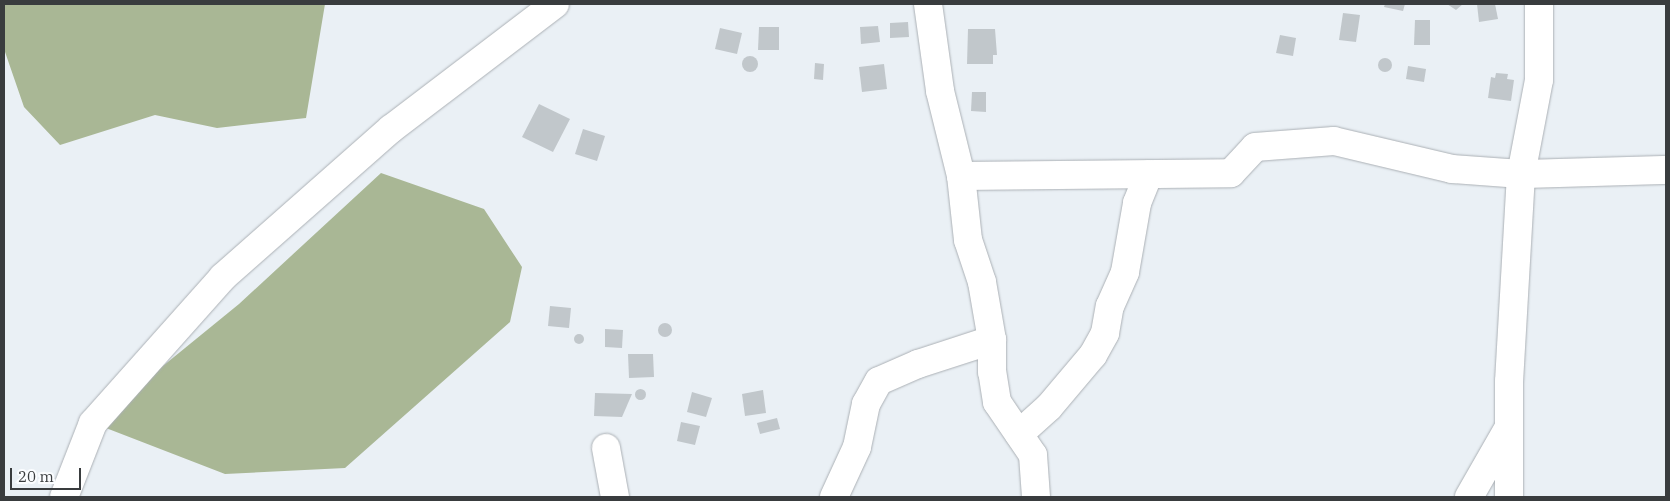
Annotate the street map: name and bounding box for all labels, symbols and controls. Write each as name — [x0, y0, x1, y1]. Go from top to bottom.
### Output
scale bar — [12, 458, 84, 490]
text: 20 m — [18, 467, 54, 486]

